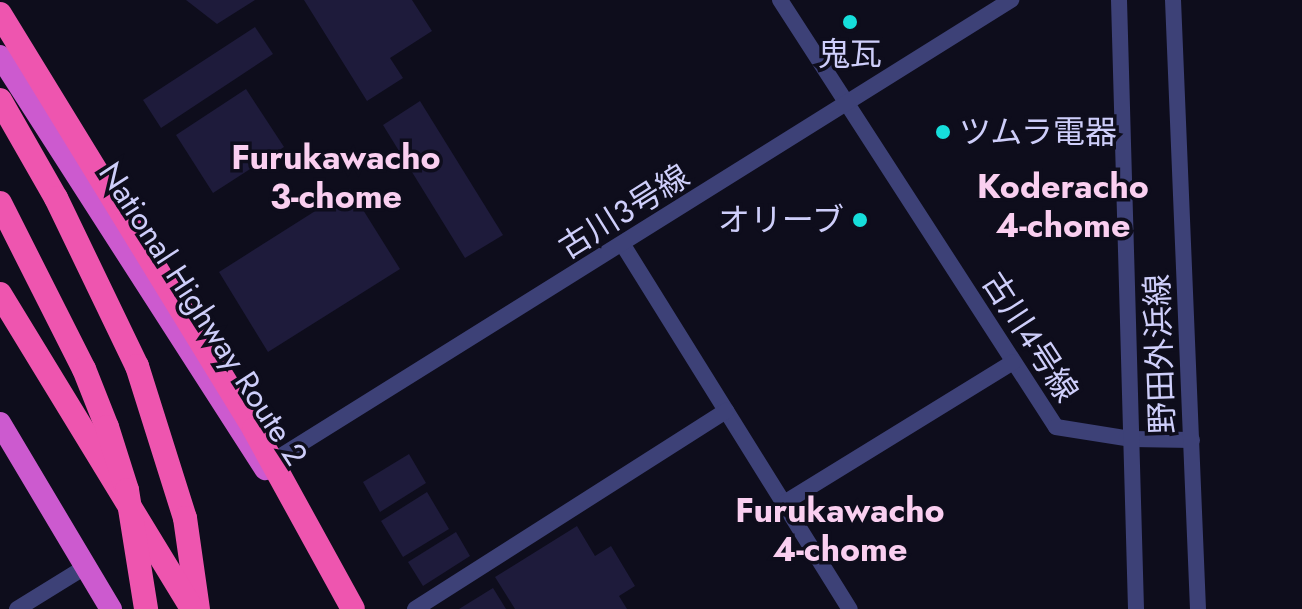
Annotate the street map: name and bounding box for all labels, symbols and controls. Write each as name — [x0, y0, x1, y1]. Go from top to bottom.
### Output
marker: 鬼瓦 — [841, 13, 859, 31]
place label: 鬼瓦 — [818, 35, 882, 73]
place label: ツムラ電器 — [959, 113, 1119, 151]
marker: ツムラ電器 — [934, 123, 952, 141]
district label: Furukawacho 3-chome — [231, 137, 441, 216]
street label: National Highway Route 2 — [91, 155, 315, 473]
street label: 古川３号線 — [552, 157, 696, 267]
district label: Koderacho 4-chome — [977, 166, 1149, 246]
place label: オリーブ — [716, 201, 844, 239]
marker: オリーブ — [851, 211, 869, 229]
street label: 古川４号線 — [974, 265, 1086, 409]
street label: 野田外浜線 — [1138, 273, 1182, 435]
district label: Furukawacho 4-chome — [735, 490, 945, 570]

